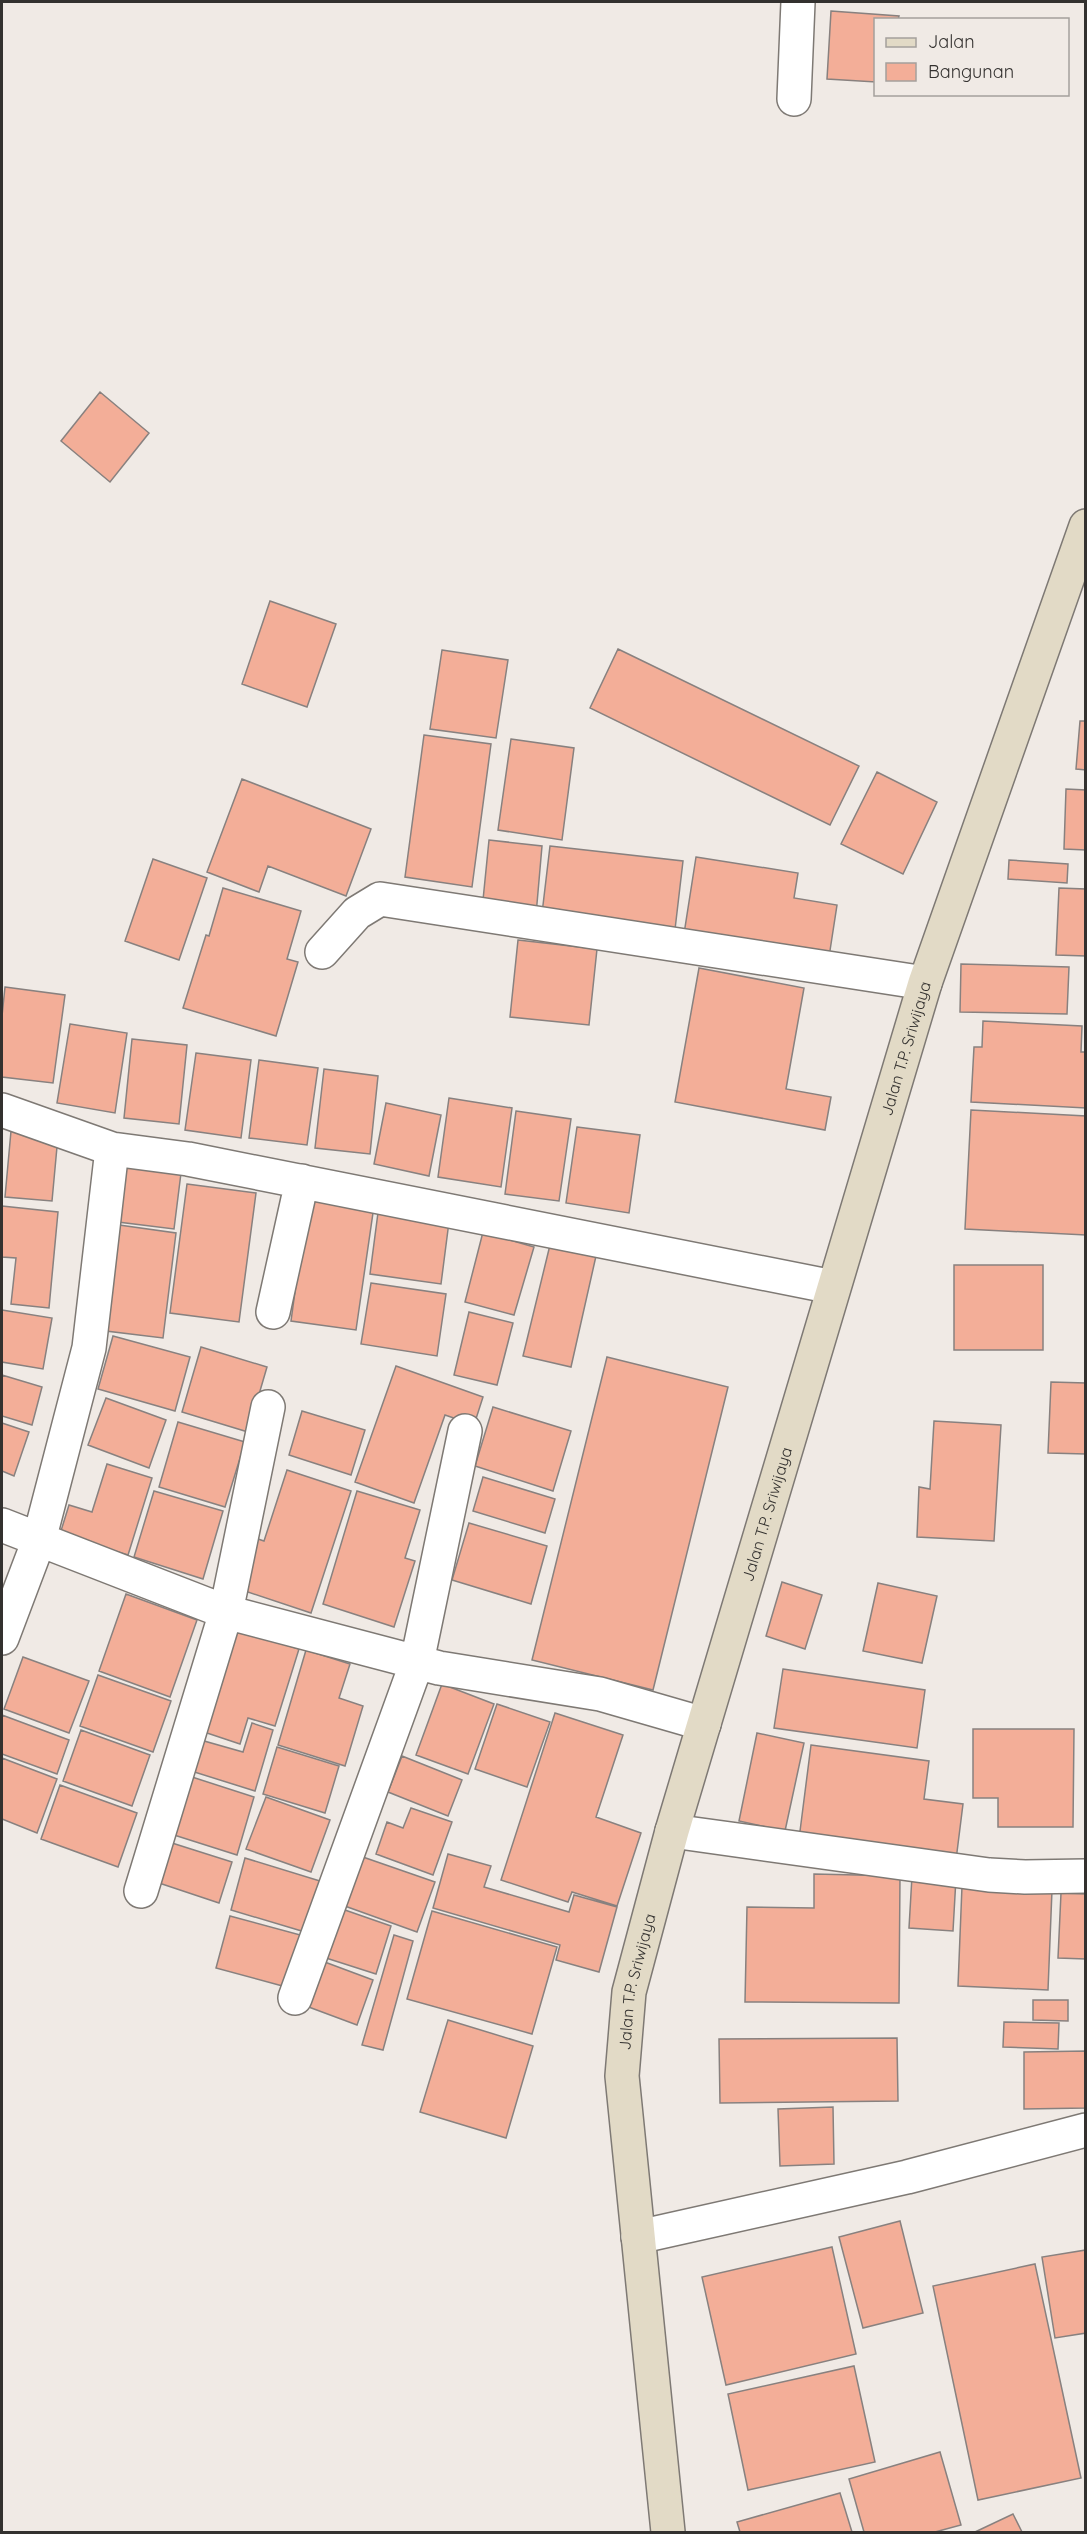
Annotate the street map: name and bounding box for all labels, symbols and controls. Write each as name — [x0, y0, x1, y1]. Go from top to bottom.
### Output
legend — [874, 18, 1069, 96]
text: Jalan — [928, 30, 975, 53]
text: Bangunan — [928, 60, 1014, 83]
street label: Jalan T.P. Sriwijaya — [876, 979, 935, 1118]
street label: Jalan T.P. Sriwijaya — [737, 1445, 796, 1584]
street label: Jalan T.P. Sriwijaya — [614, 1911, 660, 2051]

